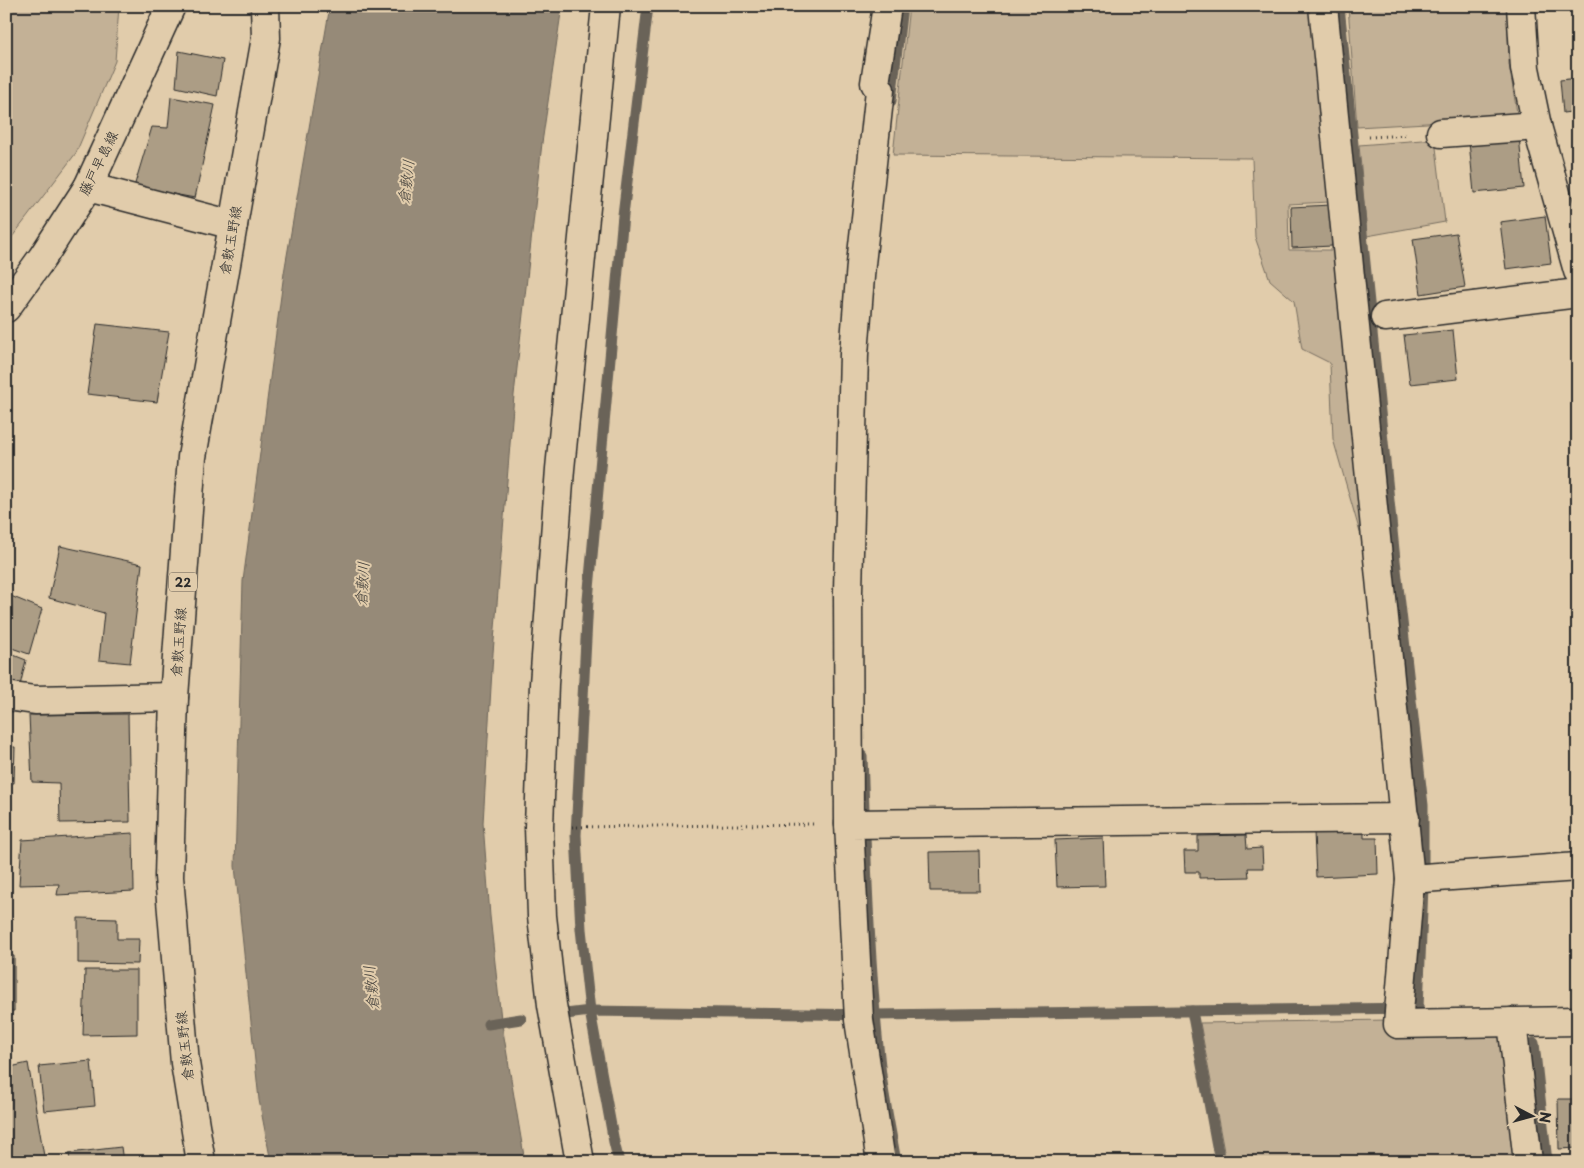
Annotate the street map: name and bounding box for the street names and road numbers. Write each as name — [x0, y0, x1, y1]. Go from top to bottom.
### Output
street label: 藤戸早島線 — [73, 127, 123, 199]
street label: 倉敷玉野線 — [214, 204, 246, 276]
road number: 22 — [169, 572, 197, 592]
street label: 倉敷玉野線 — [165, 606, 191, 678]
street label: 倉敷玉野線 — [170, 1010, 198, 1082]

